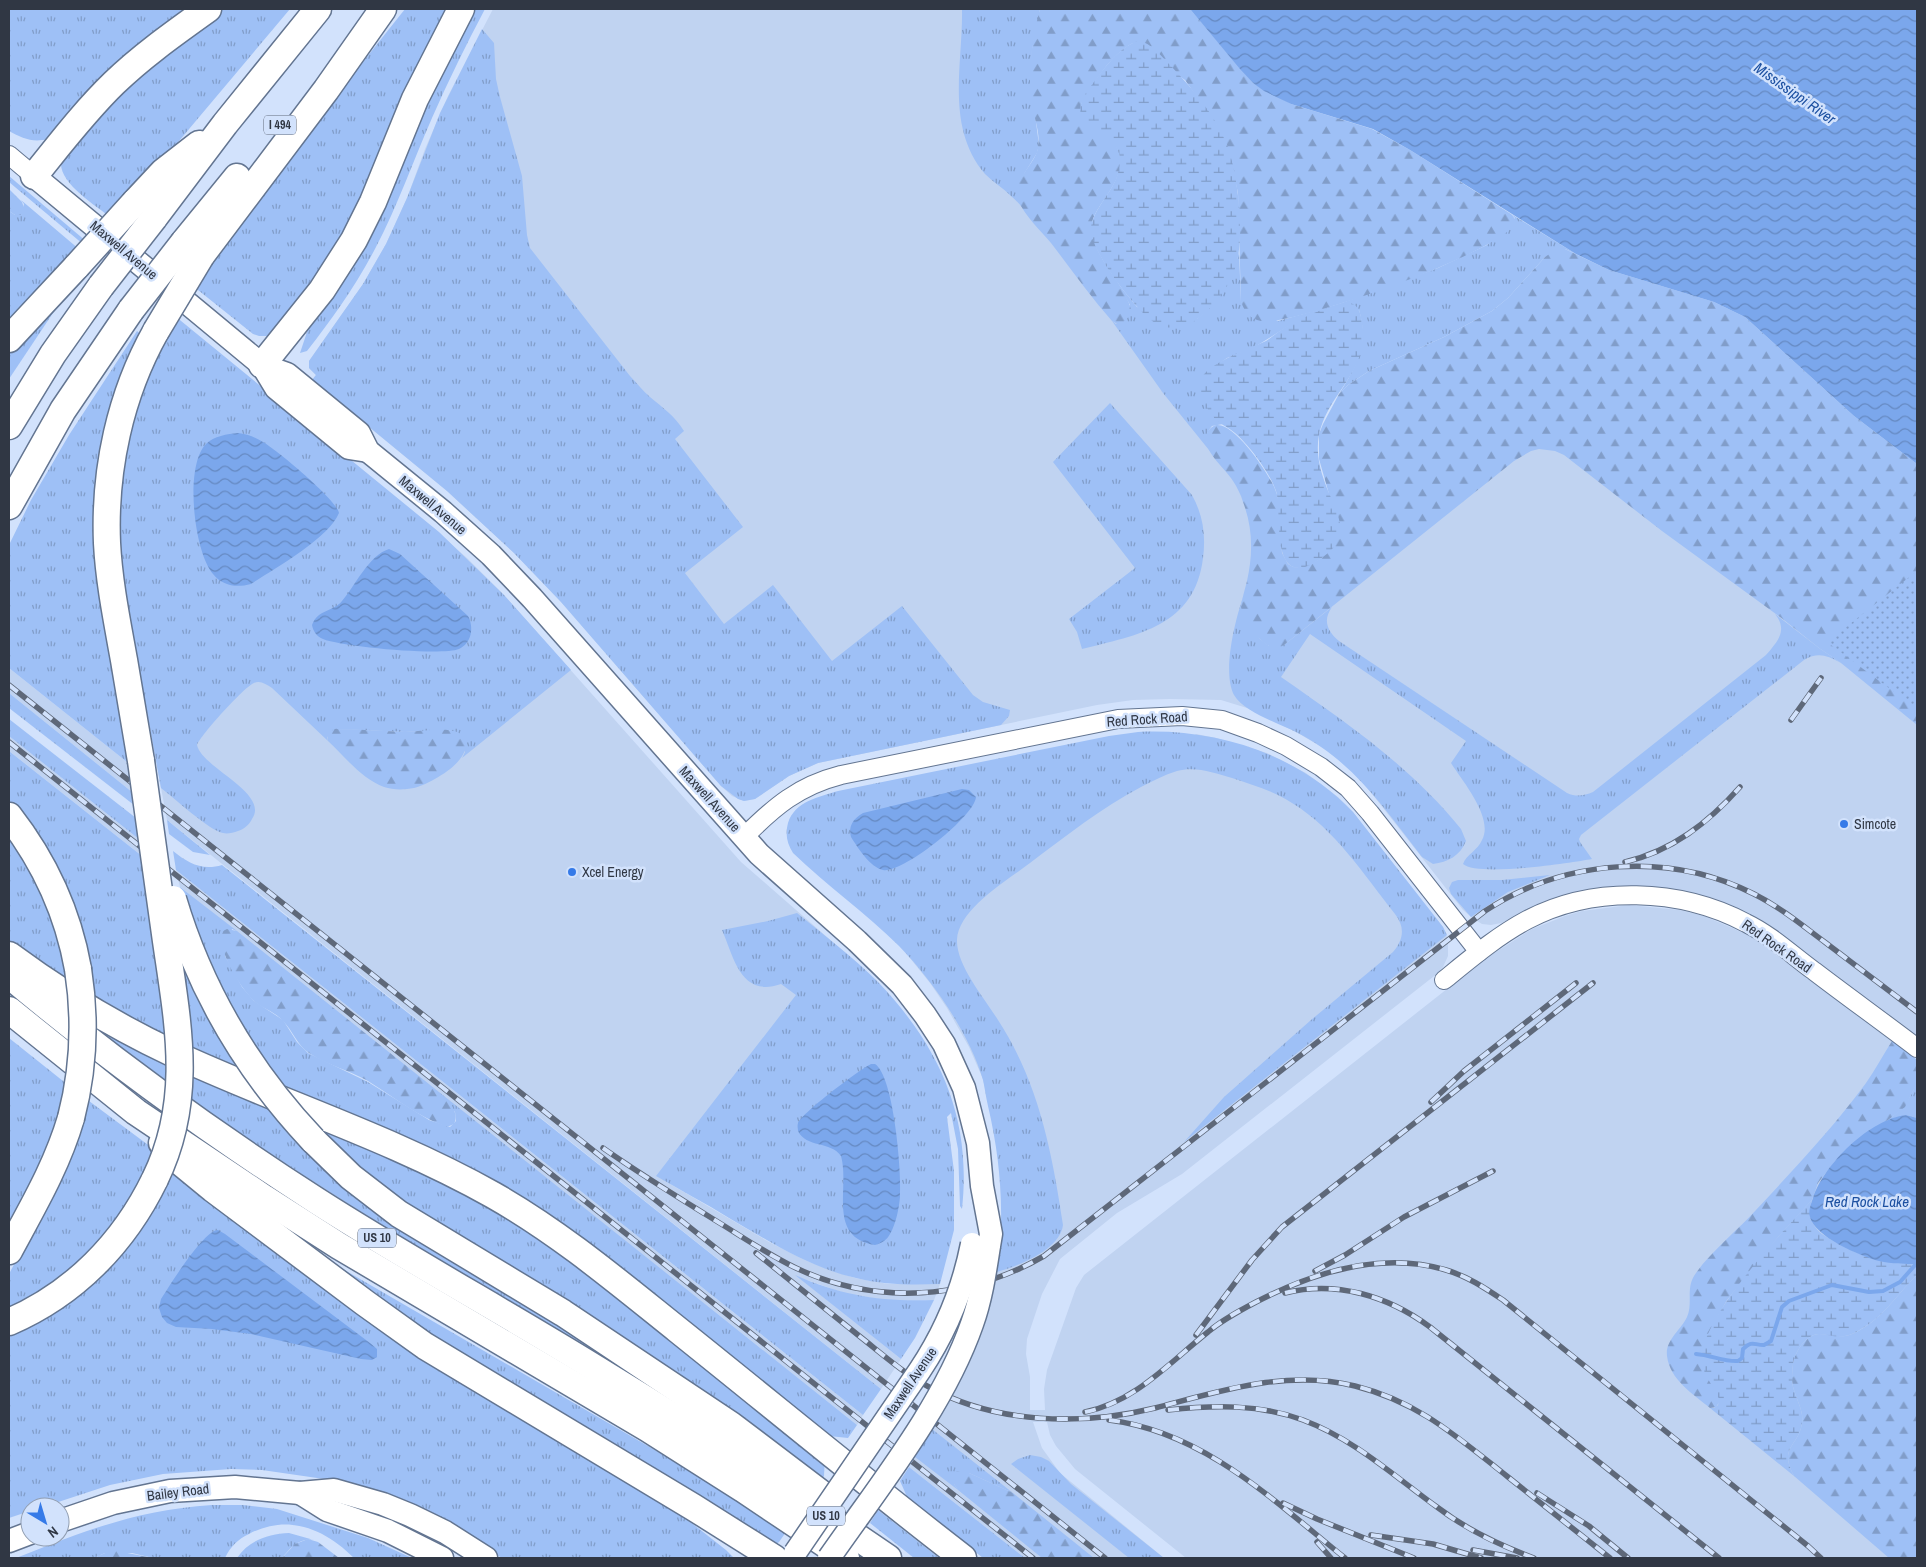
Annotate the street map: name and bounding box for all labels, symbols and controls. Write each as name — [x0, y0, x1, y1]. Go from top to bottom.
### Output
water label: Mississippi River — [1750, 57, 1841, 129]
road number: I 494 — [264, 116, 296, 134]
street label: Maxwell Avenue — [87, 217, 161, 283]
street label: Maxwell Avenue — [396, 472, 470, 538]
street label: Red Rock Road — [1106, 707, 1188, 731]
street label: Maxwell Avenue — [676, 762, 744, 836]
place label: Simcote — [1854, 815, 1896, 833]
marker: Simcote — [1838, 818, 1850, 830]
place label: Xcel Energy — [582, 863, 644, 881]
marker: Xcel Energy — [566, 866, 578, 878]
street label: Red Rock Road — [1739, 915, 1815, 977]
water label: Red Rock Lake — [1825, 1191, 1909, 1212]
road number: US 10 — [358, 1228, 396, 1248]
street label: Maxwell Avenue — [879, 1344, 941, 1422]
street label: Bailey Road — [146, 1479, 210, 1505]
north arrow — [20, 1497, 70, 1547]
road number: US 10 — [807, 1506, 845, 1525]
text: N — [44, 1523, 62, 1542]

